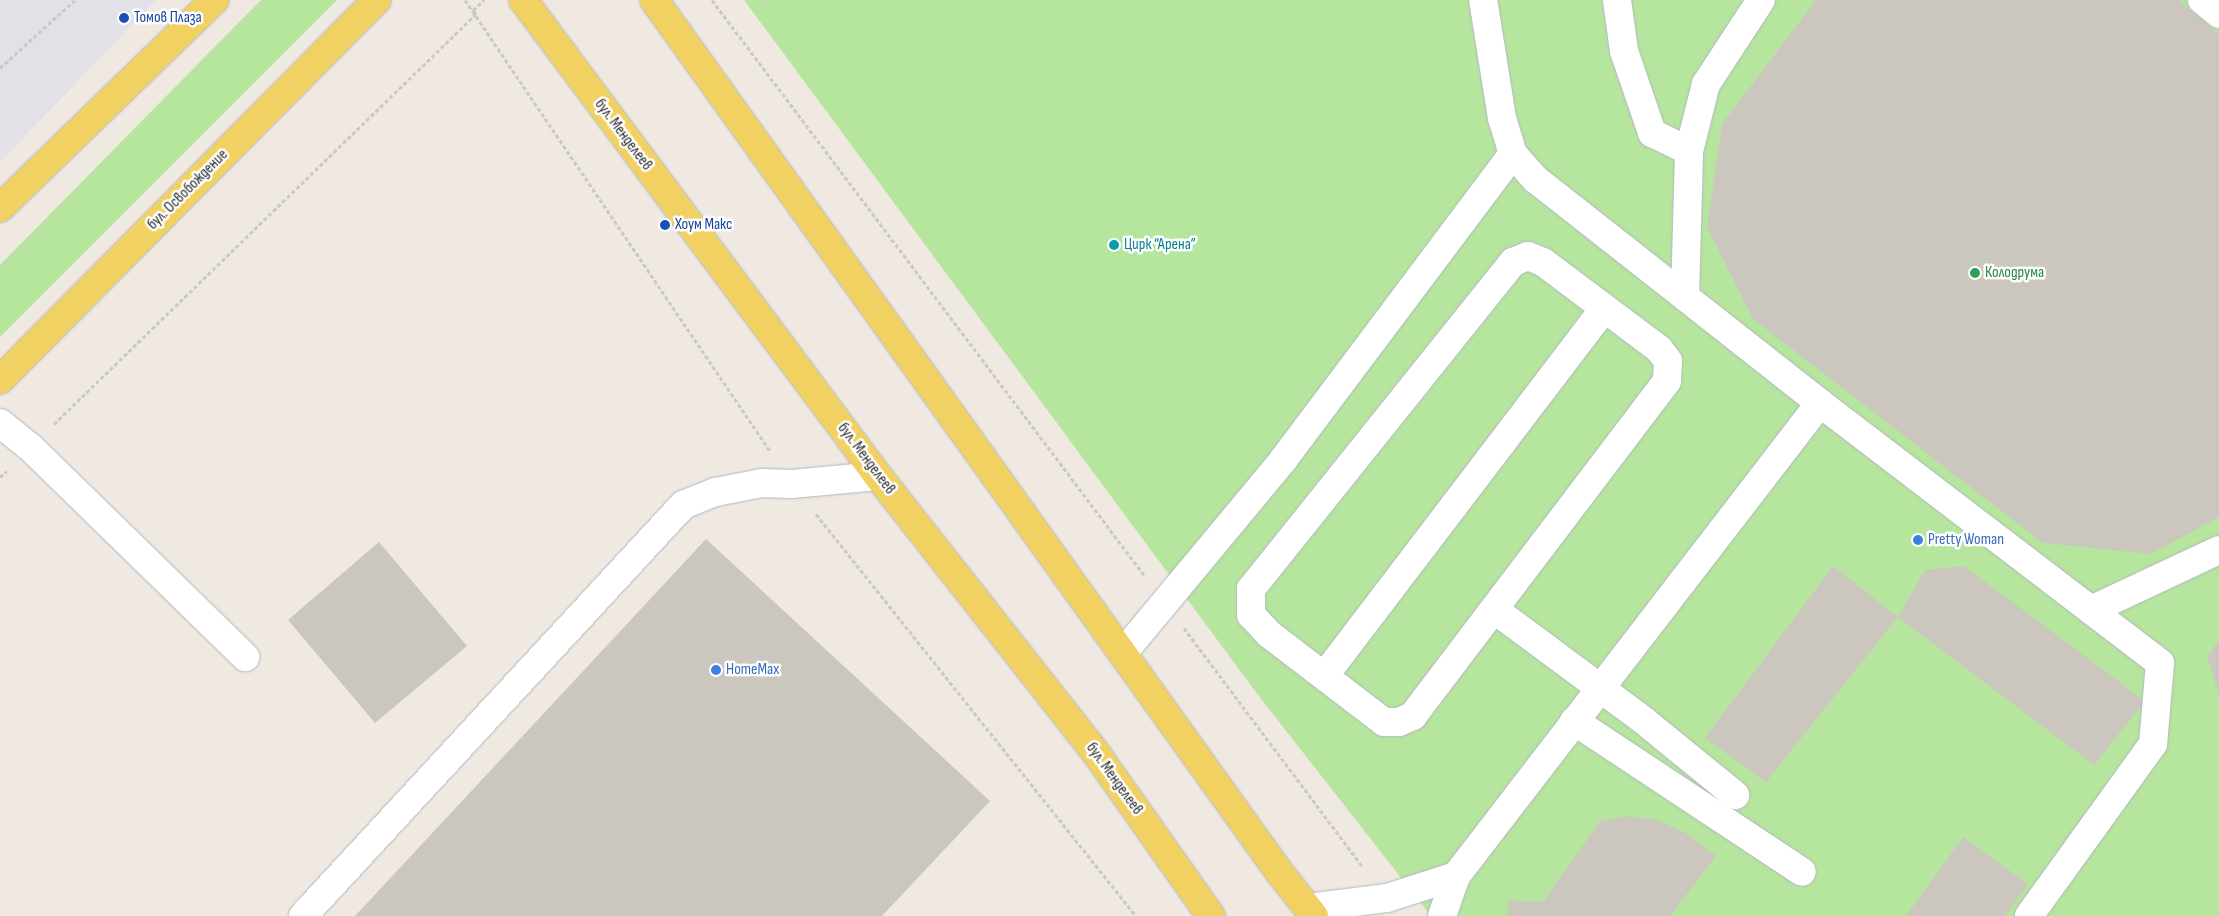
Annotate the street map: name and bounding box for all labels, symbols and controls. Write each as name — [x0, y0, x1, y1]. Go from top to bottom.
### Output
place label: Томов Плаза — [134, 8, 202, 28]
marker: Томов Плаза — [118, 12, 130, 24]
street label: бул. Менделеев — [590, 95, 656, 175]
street label: бул. Освобождение — [144, 146, 232, 234]
place label: Хоум Макс — [675, 215, 732, 235]
marker: Хоум Макс — [659, 219, 671, 231]
place label: Цирк “Арена” — [1124, 235, 1196, 255]
marker: Цирк “Арена” — [1108, 239, 1120, 251]
place label: Колодрума — [1985, 263, 2044, 283]
marker: Колодрума — [1969, 267, 1981, 279]
street label: бул. Менделеев — [833, 419, 899, 499]
place label: Pretty Woman — [1928, 530, 2004, 550]
marker: Pretty Woman — [1912, 534, 1924, 546]
place label: HomeMax — [726, 660, 779, 680]
marker: HomeMax — [710, 664, 722, 676]
street label: бул. Менделеев — [1081, 739, 1147, 819]

